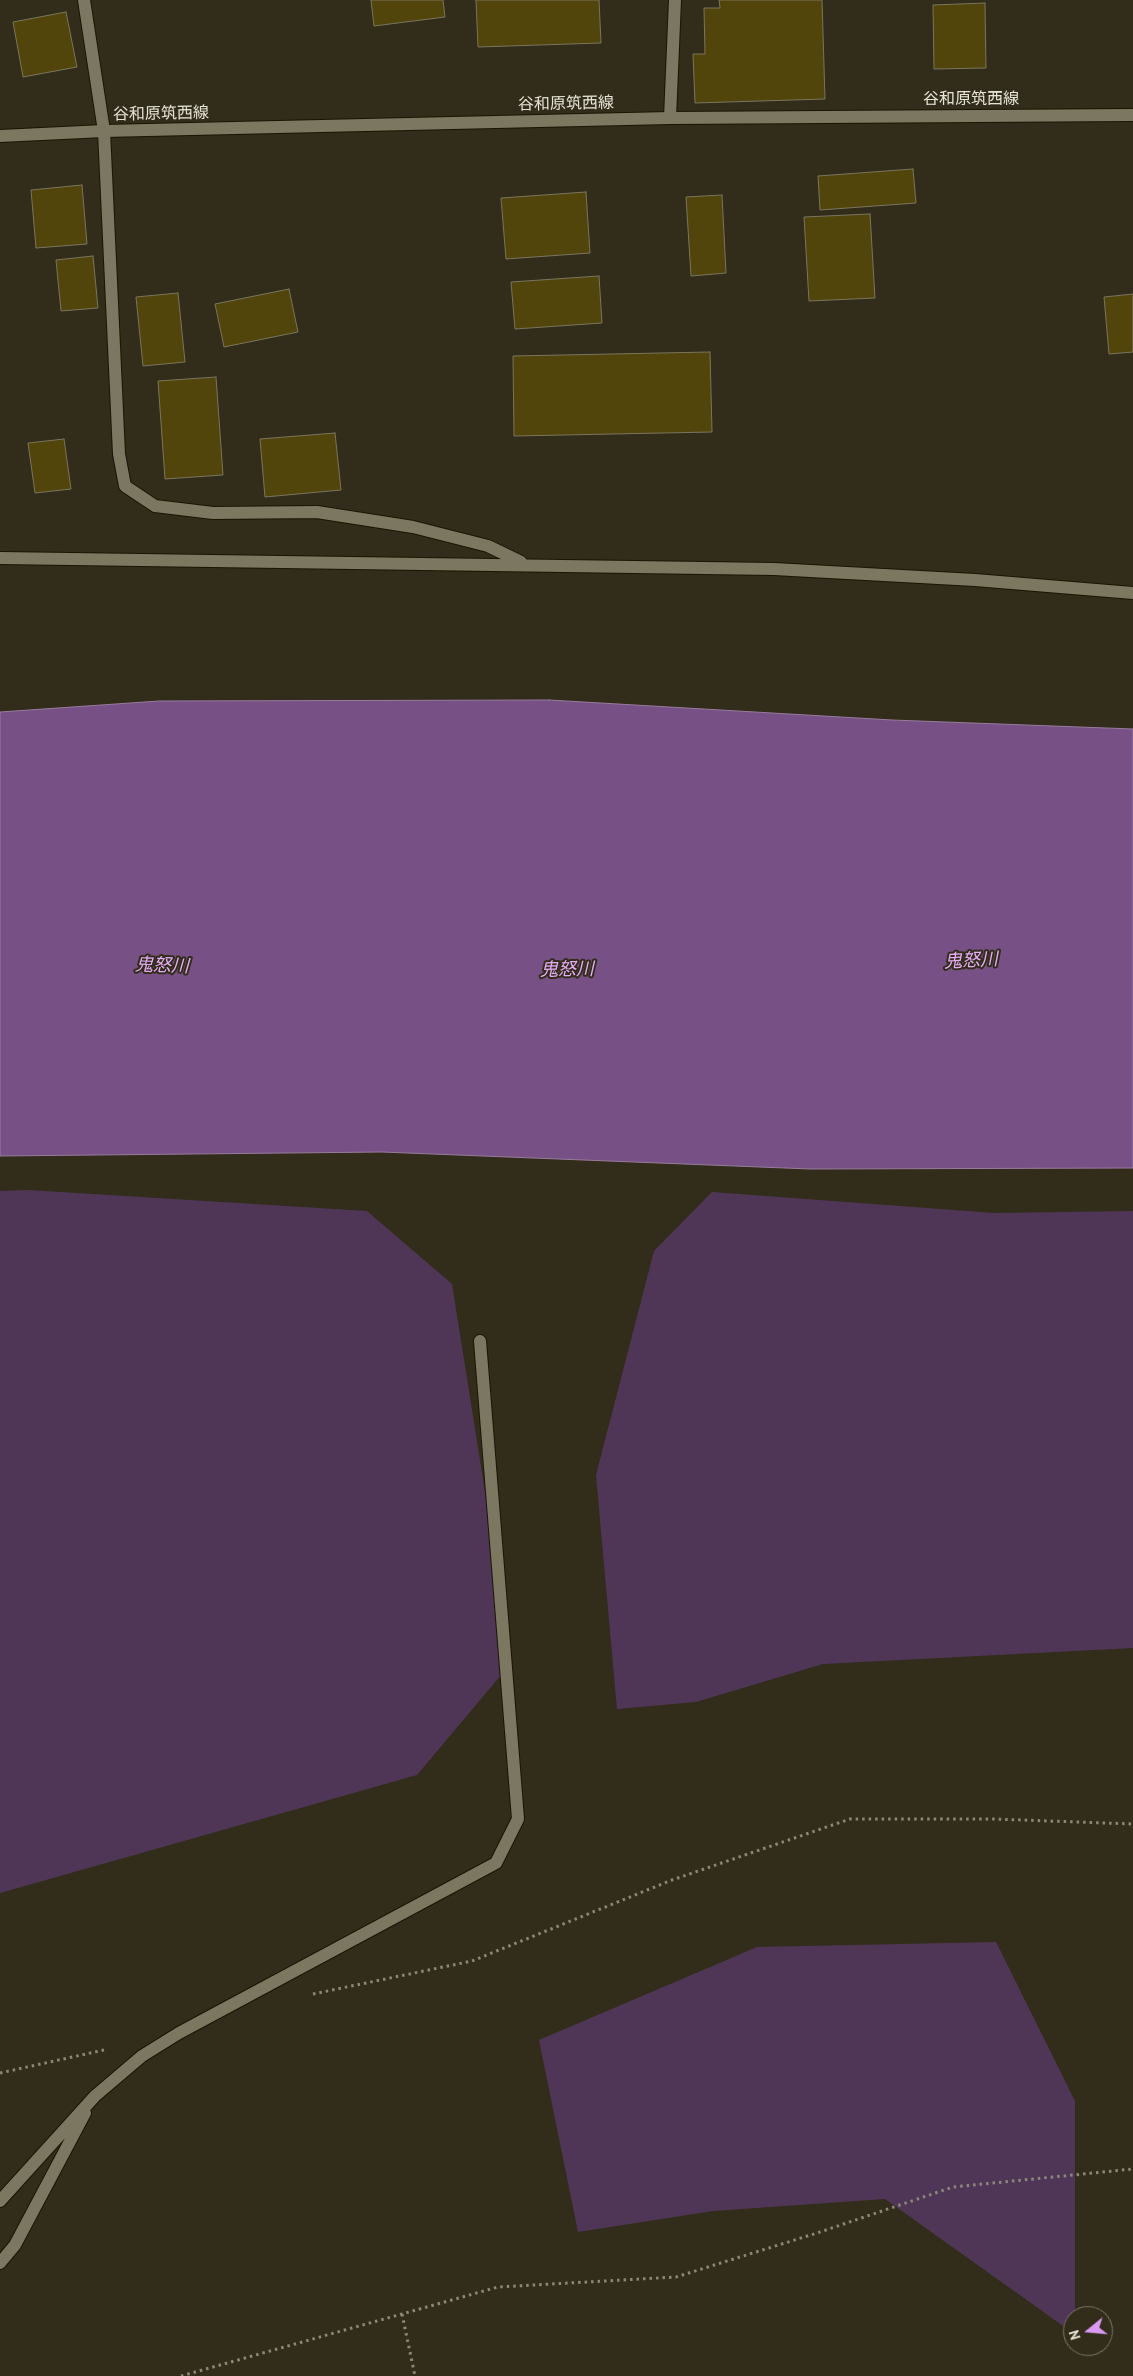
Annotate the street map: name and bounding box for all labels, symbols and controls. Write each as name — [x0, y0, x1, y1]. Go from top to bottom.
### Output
street label: 谷和原筑西線 — [923, 89, 1019, 109]
street label: 谷和原筑西線 — [518, 94, 614, 114]
street label: 谷和原筑西線 — [113, 104, 209, 124]
water label: 鬼怒川 — [943, 949, 999, 973]
water label: 鬼怒川 — [135, 954, 189, 978]
water label: 鬼怒川 — [540, 959, 594, 981]
north arrow — [1063, 2306, 1113, 2356]
text: N — [1065, 2328, 1085, 2342]

